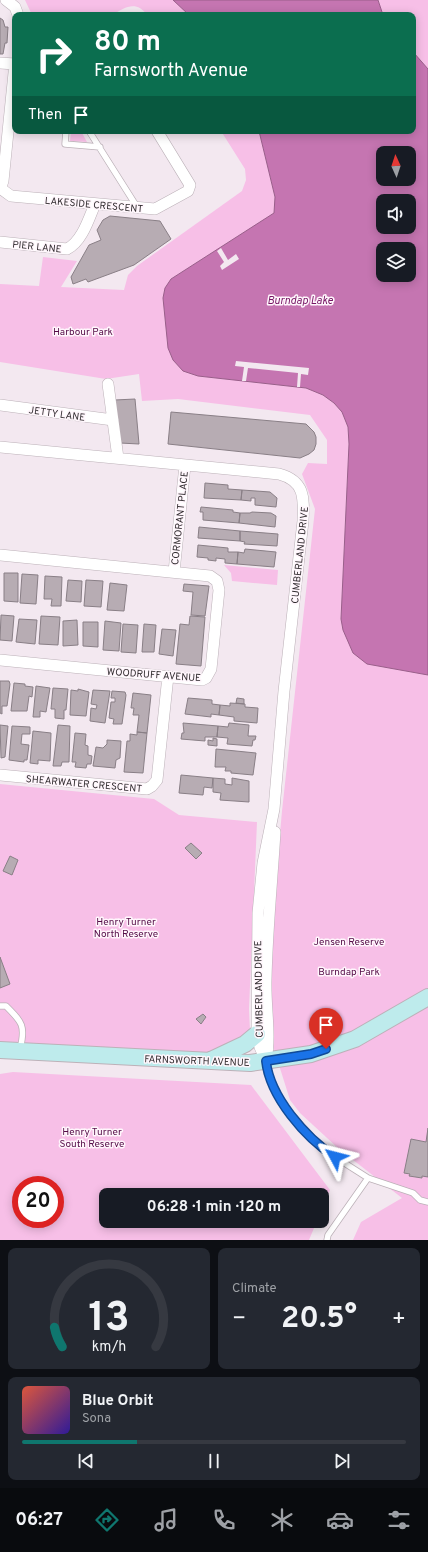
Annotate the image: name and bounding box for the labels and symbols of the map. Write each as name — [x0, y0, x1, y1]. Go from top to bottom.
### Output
north arrow — [376, 146, 416, 186]
street label: LAKESIDE CRESCENT — [44, 195, 144, 216]
street label: PIER LANE — [12, 238, 62, 257]
water label: Burndap Lake — [267, 294, 333, 308]
park label: Harbour Park — [53, 326, 113, 339]
street label: JETTY LANE — [28, 404, 86, 425]
street label: CORMORANT PLACE — [169, 471, 192, 566]
street label: CUMBERLAND DRIVE — [289, 506, 312, 604]
street label: WOODRUFF AVENUE — [106, 666, 201, 685]
street label: SHEARWATER CRESCENT — [25, 773, 143, 796]
park label: Henry Turner North Reserve — [94, 916, 158, 941]
park label: Jensen Reserve — [314, 936, 384, 949]
street label: CUMBERLAND DRIVE — [252, 940, 267, 1038]
park label: Burndap Park — [318, 966, 380, 979]
pin — [309, 1008, 343, 1049]
street label: FARNSWORTH AVENUE — [144, 1053, 250, 1070]
park label: Henry Turner South Reserve — [60, 1126, 124, 1151]
position arrow — [314, 1136, 356, 1178]
speed limit sign: 20 — [12, 1176, 64, 1228]

